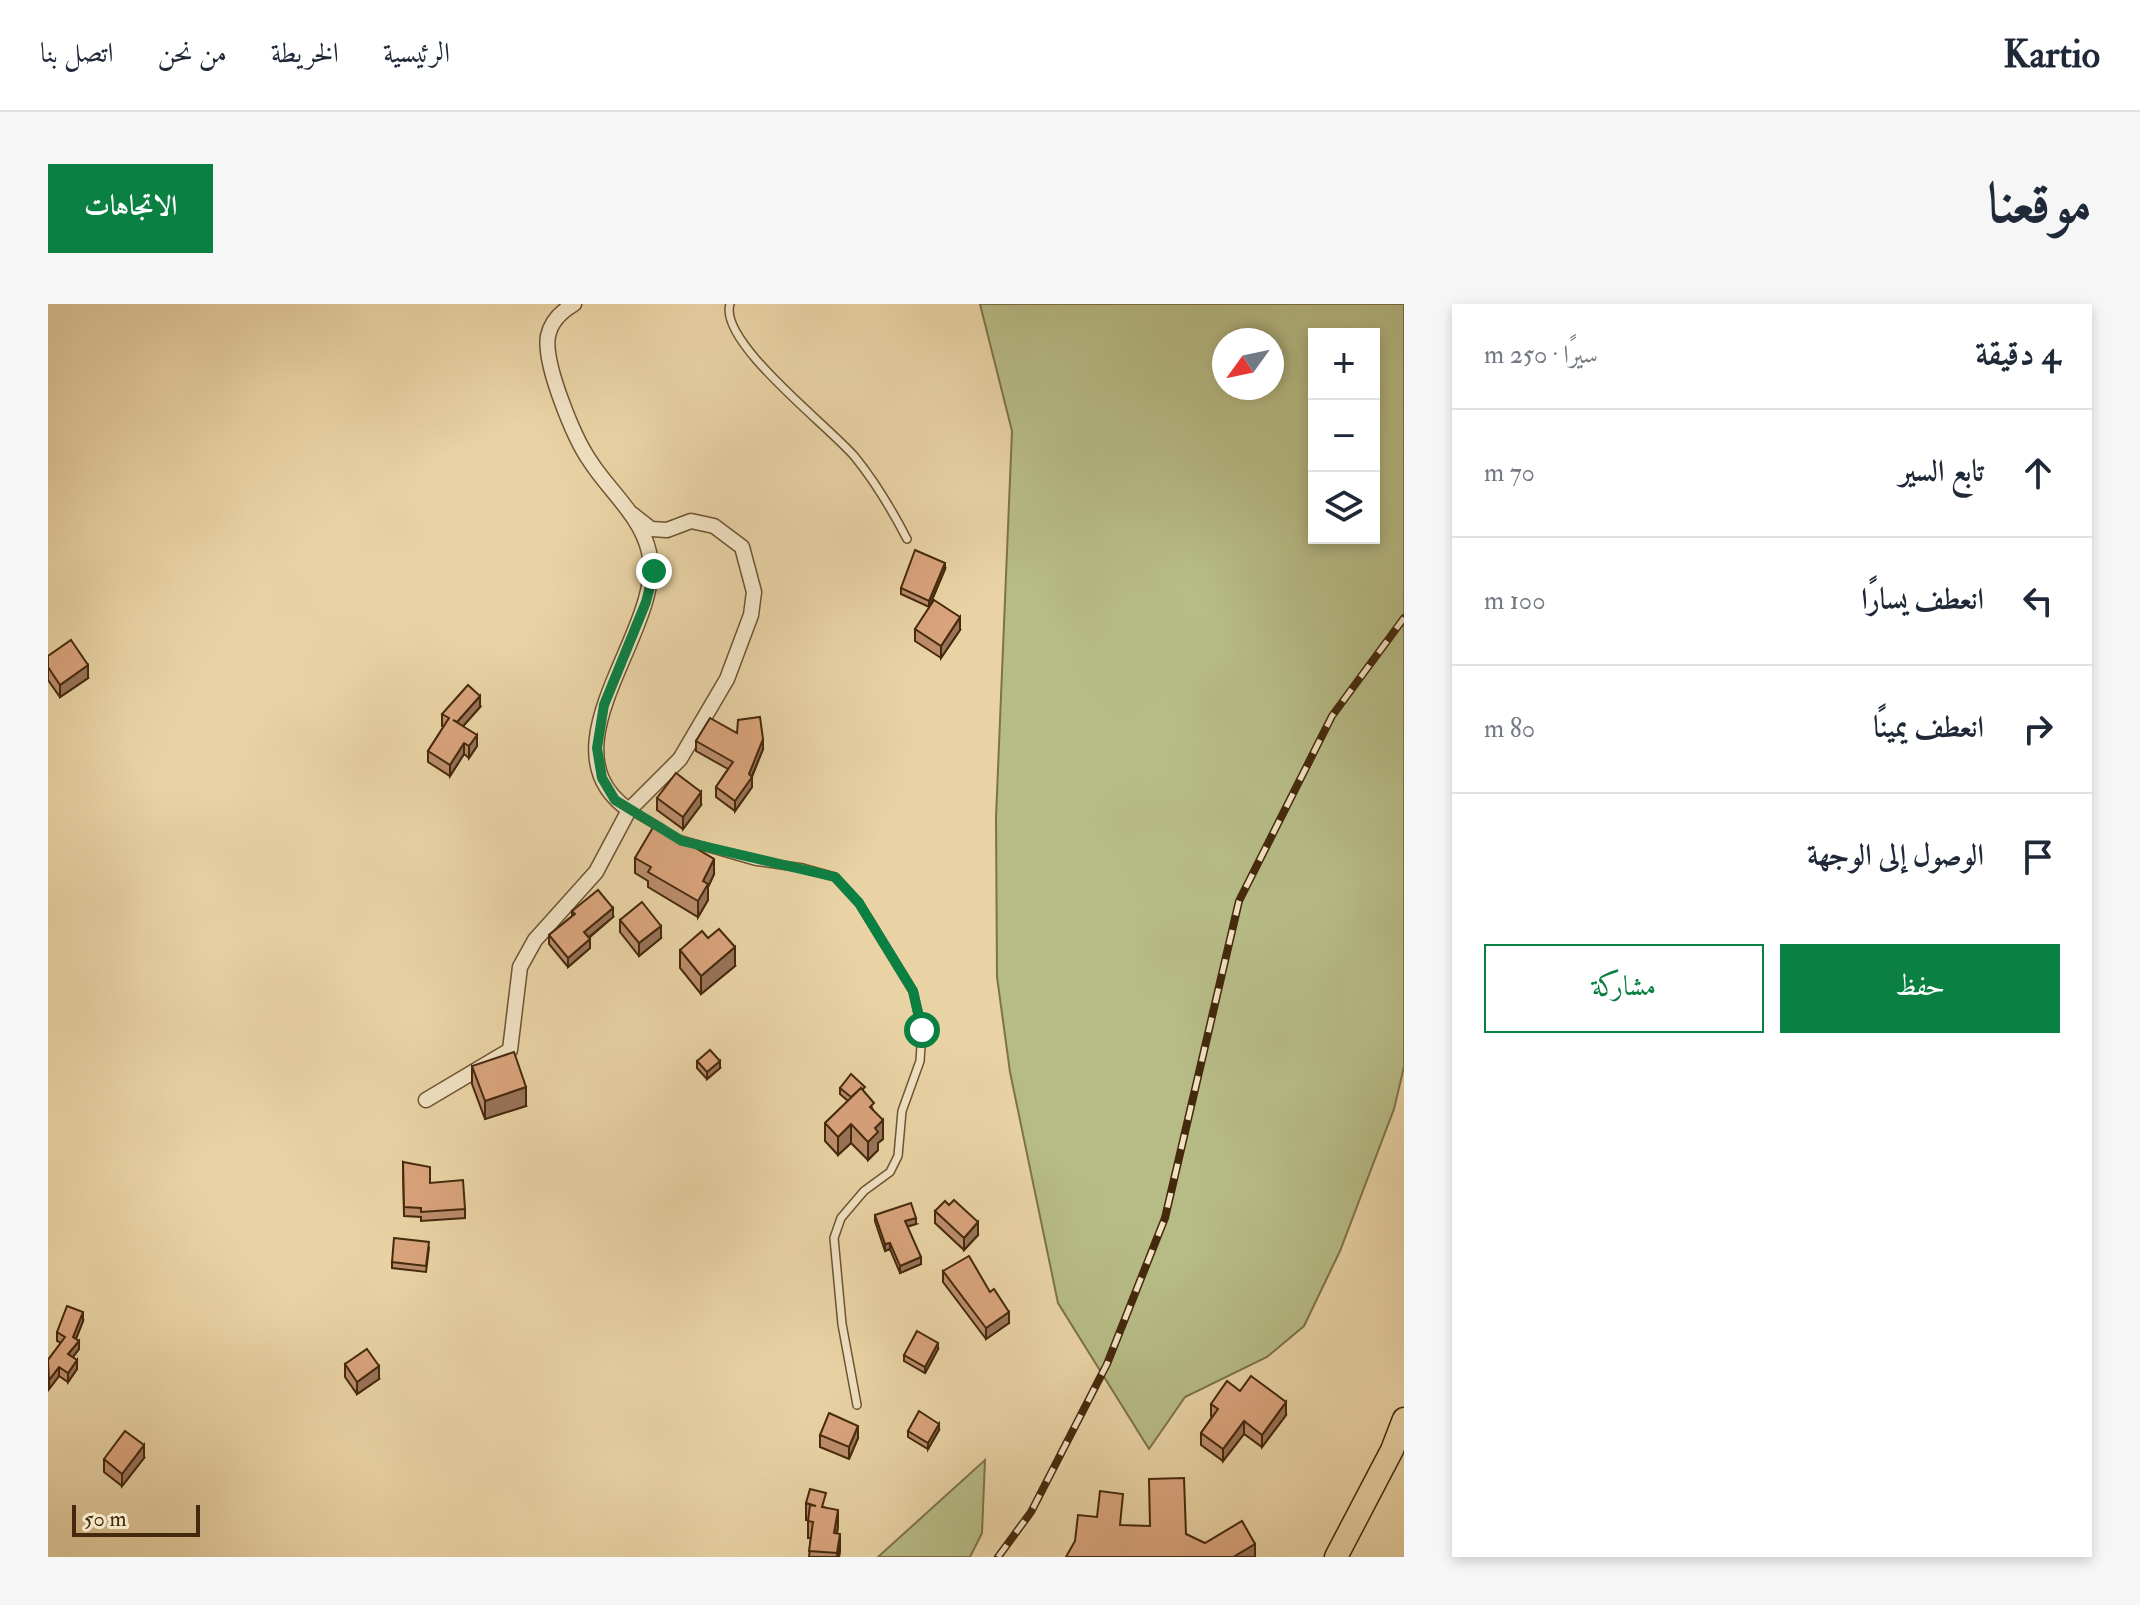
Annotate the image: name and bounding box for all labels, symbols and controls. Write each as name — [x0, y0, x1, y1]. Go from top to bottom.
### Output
text: Kartio — [2003, 31, 2100, 79]
text: اتصل بنا — [40, 36, 114, 71]
text: من نحن — [158, 36, 227, 71]
text: الخريطة — [271, 36, 339, 71]
text: الرئيسية — [383, 36, 450, 71]
button: الاتجاهات — [48, 164, 213, 253]
text: موقعنا — [1987, 169, 2092, 240]
north arrow — [1212, 328, 1284, 400]
map controls — [1308, 328, 1380, 544]
button: + — [1308, 328, 1380, 400]
text: 4 دقيقة — [1975, 332, 2060, 375]
text: سيرًا · 250 m — [1484, 339, 1598, 371]
button: − — [1308, 400, 1380, 472]
icon: ahead — [2016, 451, 2060, 495]
text: تابع السير — [1899, 453, 1984, 490]
text: 70 m — [1484, 457, 1535, 489]
button: layers — [1308, 472, 1380, 544]
route end — [636, 553, 672, 589]
icon: left — [2016, 579, 2060, 623]
text: انعطف يسارًا — [1861, 581, 1984, 618]
text: 100 m — [1484, 585, 1545, 617]
icon: right — [2016, 707, 2060, 751]
text: انعطف يمينًا — [1873, 709, 1984, 746]
text: 80 m — [1484, 713, 1535, 745]
icon: arrive — [2016, 835, 2060, 879]
text: الوصول إلى الوجهة — [1807, 837, 1984, 874]
button: مشاركة — [1484, 944, 1764, 1033]
button: حفظ — [1780, 944, 2060, 1033]
route start — [904, 1012, 940, 1048]
scale bar — [72, 1501, 200, 1537]
text: 50 m — [84, 1505, 126, 1533]

